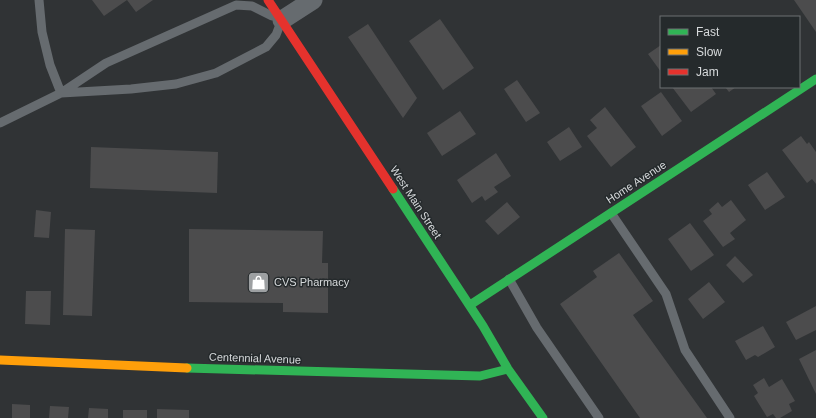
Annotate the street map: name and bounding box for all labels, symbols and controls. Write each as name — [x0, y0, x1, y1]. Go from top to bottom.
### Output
legend — [660, 16, 800, 88]
text: Fast — [696, 25, 720, 39]
text: Slow — [696, 45, 722, 59]
text: Jam — [696, 65, 719, 79]
street label: Home Avenue — [604, 158, 668, 206]
street label: West Main Street — [388, 163, 444, 241]
shop icon: CVS Pharmacy — [245, 269, 271, 295]
place label: CVS Pharmacy — [274, 276, 350, 288]
street label: Centennial Avenue — [209, 350, 301, 366]

